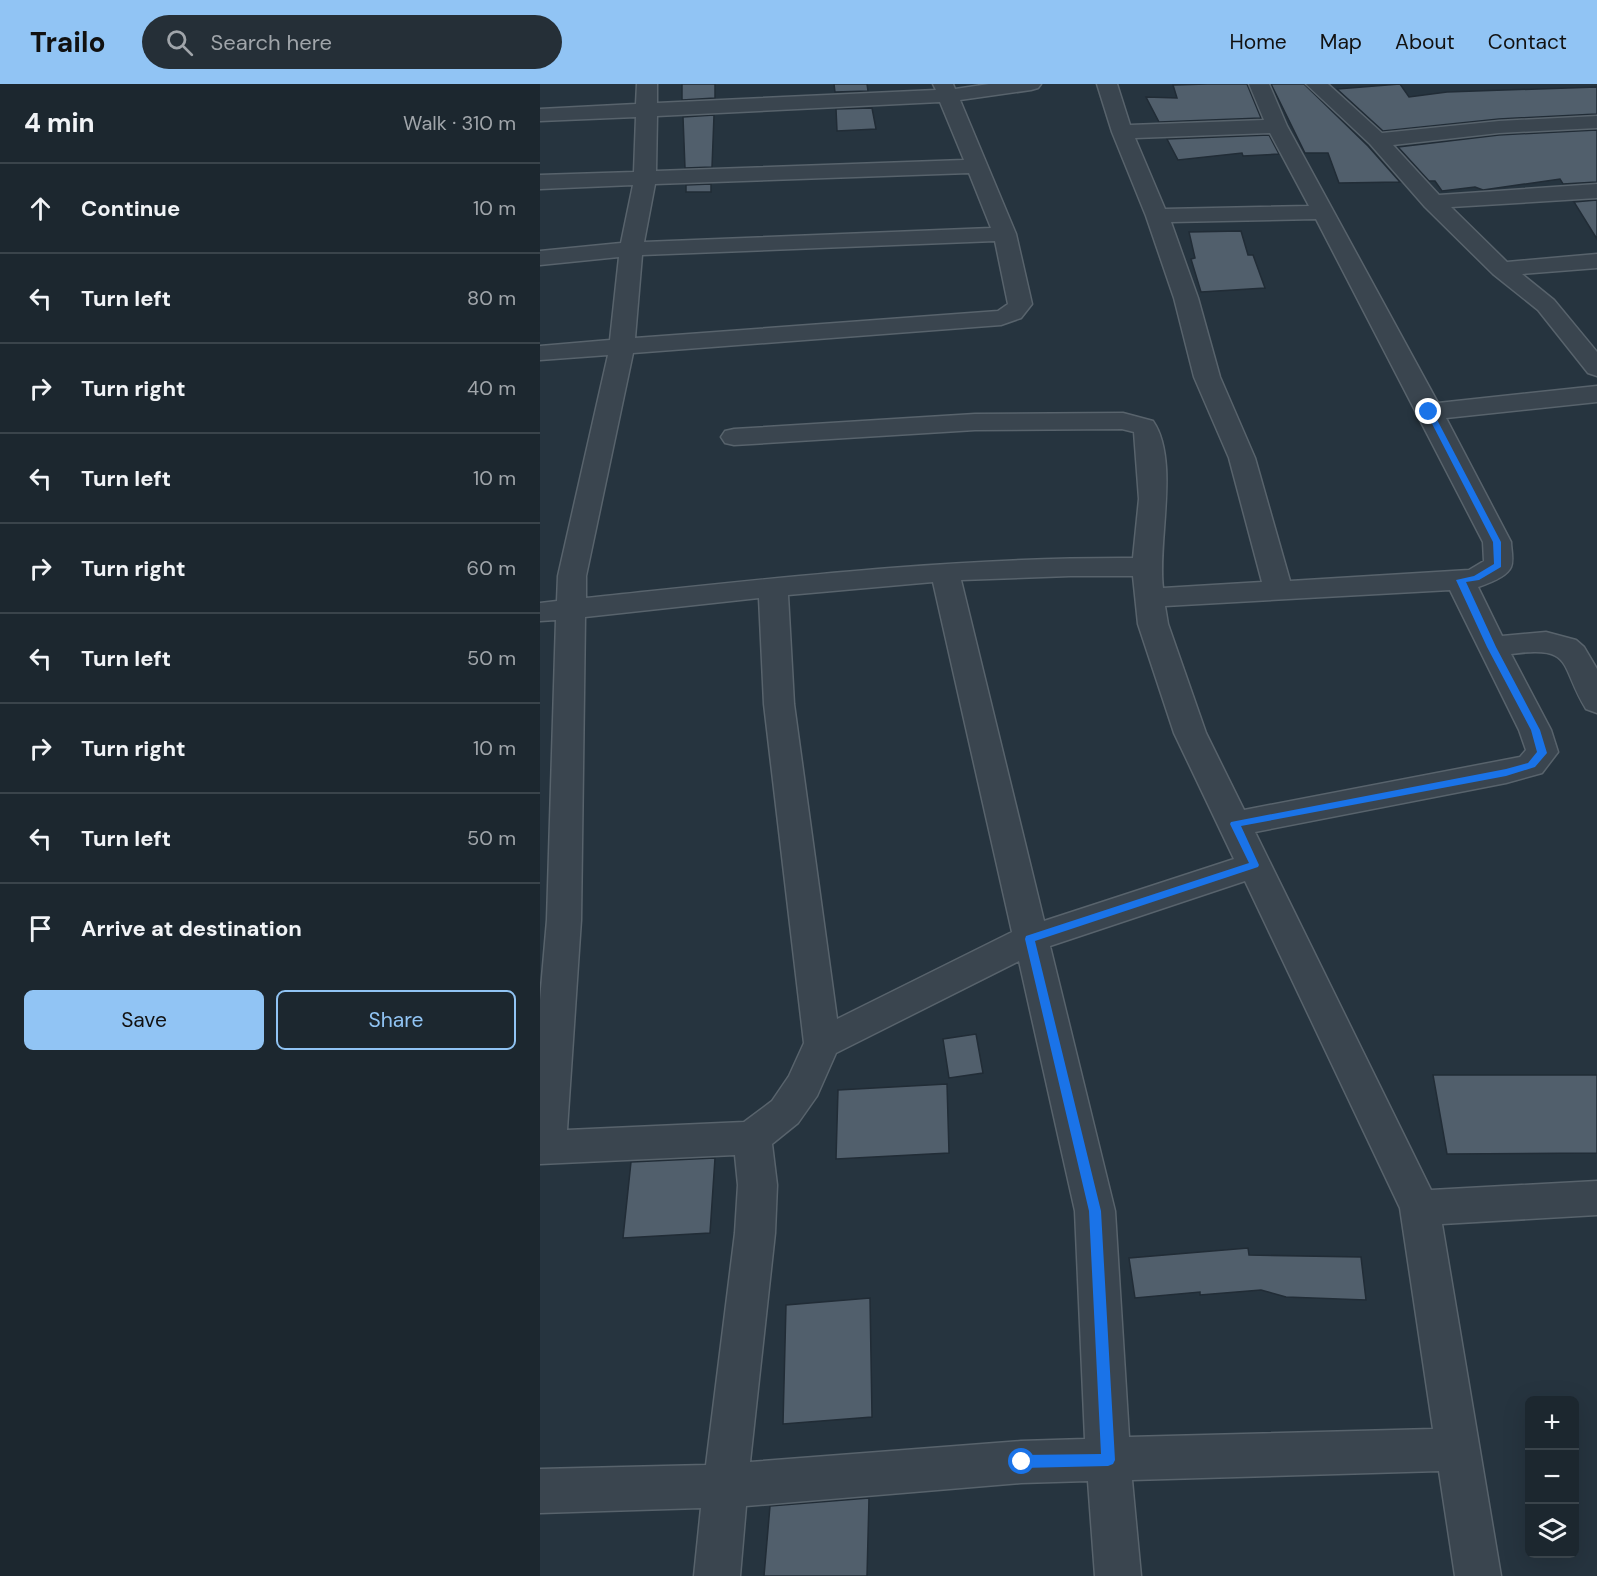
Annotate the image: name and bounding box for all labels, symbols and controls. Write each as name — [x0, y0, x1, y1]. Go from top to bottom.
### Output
search box — [142, 15, 562, 69]
text: Trailo — [30, 24, 106, 61]
icon: search — [163, 26, 196, 59]
text: Search here — [211, 28, 332, 57]
text: Home — [1229, 28, 1287, 56]
text: Map — [1320, 28, 1362, 56]
text: About — [1395, 28, 1455, 56]
text: Contact — [1488, 28, 1567, 56]
text: 4 min — [24, 106, 95, 140]
text: Walk · 310 m — [403, 110, 516, 136]
icon: ahead — [24, 192, 57, 225]
text: Continue — [81, 194, 180, 223]
text: 10 m — [473, 195, 516, 221]
icon: left — [24, 282, 57, 315]
text: Turn left — [81, 284, 171, 313]
text: 80 m — [467, 285, 516, 311]
icon: right — [24, 372, 57, 405]
text: Turn right — [81, 374, 186, 403]
text: 40 m — [467, 375, 516, 401]
route end — [1415, 398, 1441, 424]
icon: left — [24, 462, 57, 495]
text: Turn left — [81, 464, 171, 493]
text: 10 m — [473, 465, 516, 491]
icon: right — [24, 552, 57, 585]
text: Turn right — [81, 554, 186, 583]
text: 60 m — [467, 555, 516, 581]
icon: left — [24, 642, 57, 675]
text: Turn left — [81, 644, 171, 673]
text: 50 m — [467, 645, 516, 671]
icon: right — [24, 732, 57, 765]
text: Turn right — [81, 734, 186, 763]
text: 10 m — [473, 735, 516, 761]
icon: left — [24, 822, 57, 855]
text: Turn left — [81, 824, 171, 853]
text: 50 m — [467, 825, 516, 851]
icon: arrive — [24, 912, 57, 945]
text: Arrive at destination — [81, 914, 302, 943]
button: Save — [24, 990, 264, 1050]
button: Share — [276, 990, 516, 1050]
map controls — [1525, 1396, 1579, 1558]
button: + — [1525, 1396, 1579, 1450]
route start — [1008, 1448, 1034, 1474]
button: − — [1525, 1450, 1579, 1504]
button: layers — [1525, 1504, 1579, 1558]

